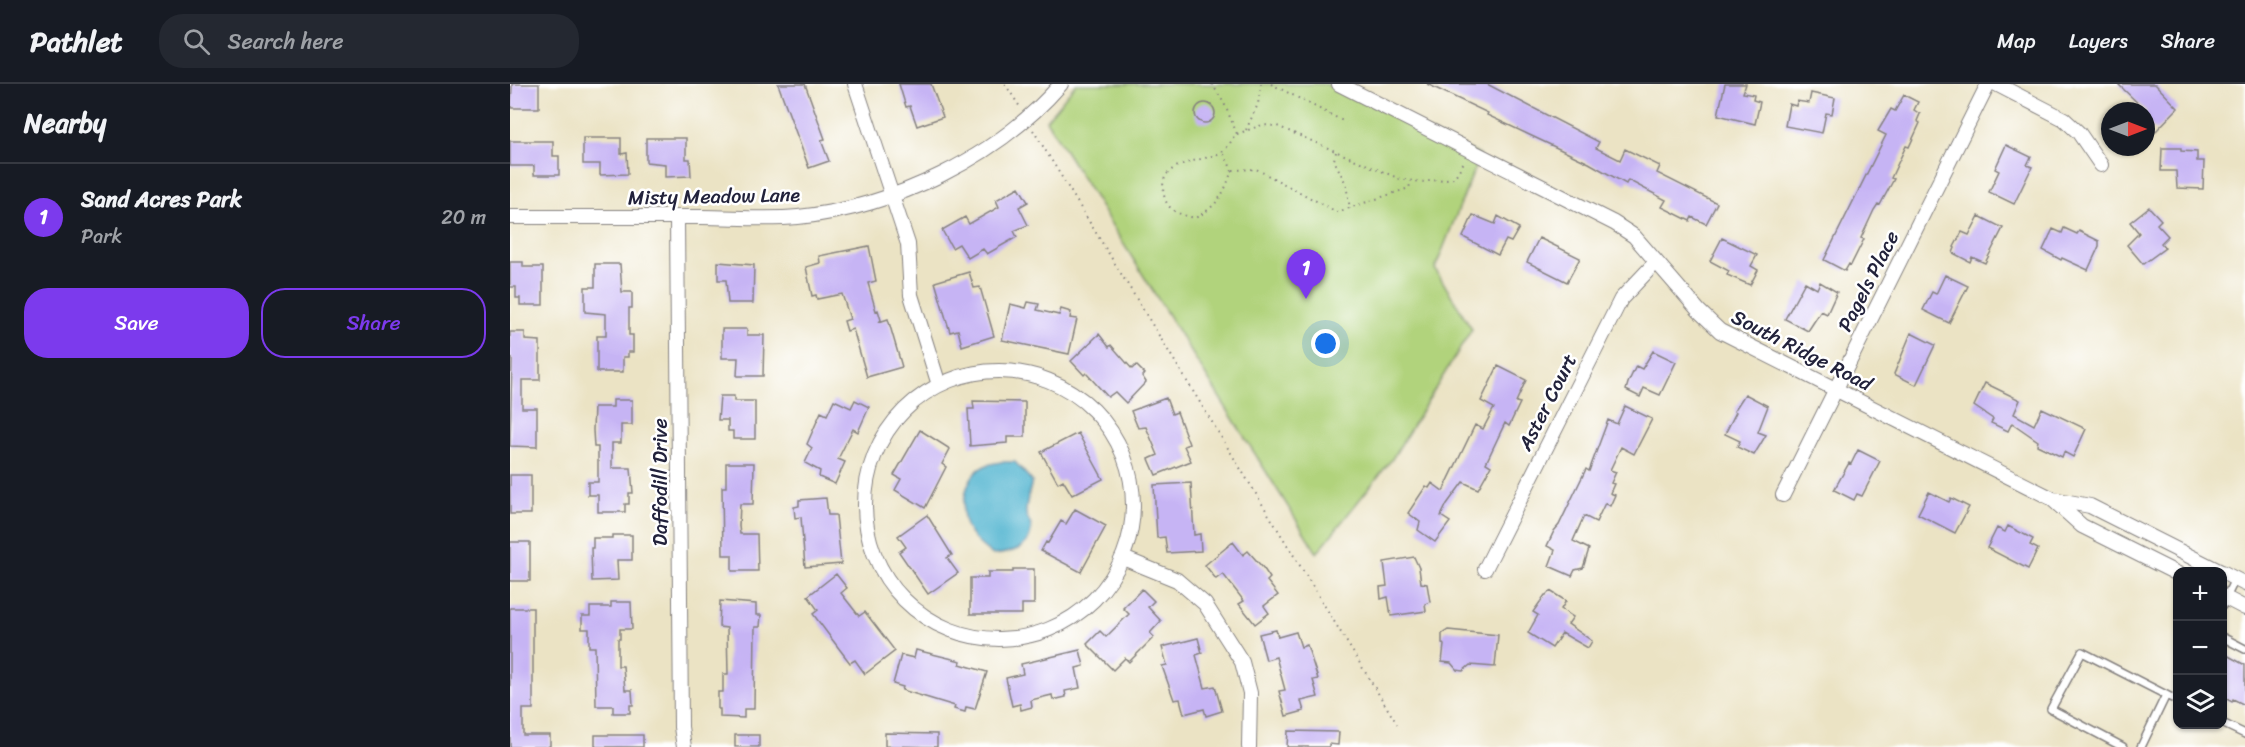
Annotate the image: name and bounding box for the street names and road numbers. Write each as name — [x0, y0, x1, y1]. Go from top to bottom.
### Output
street label: Misty Meadow Lane — [628, 177, 801, 215]
street label: Pagels Place — [1828, 224, 1909, 338]
street label: South Ridge Road — [1725, 300, 1880, 402]
street label: Aster Court — [1508, 347, 1587, 458]
street label: Daffodill Drive — [643, 418, 678, 546]

